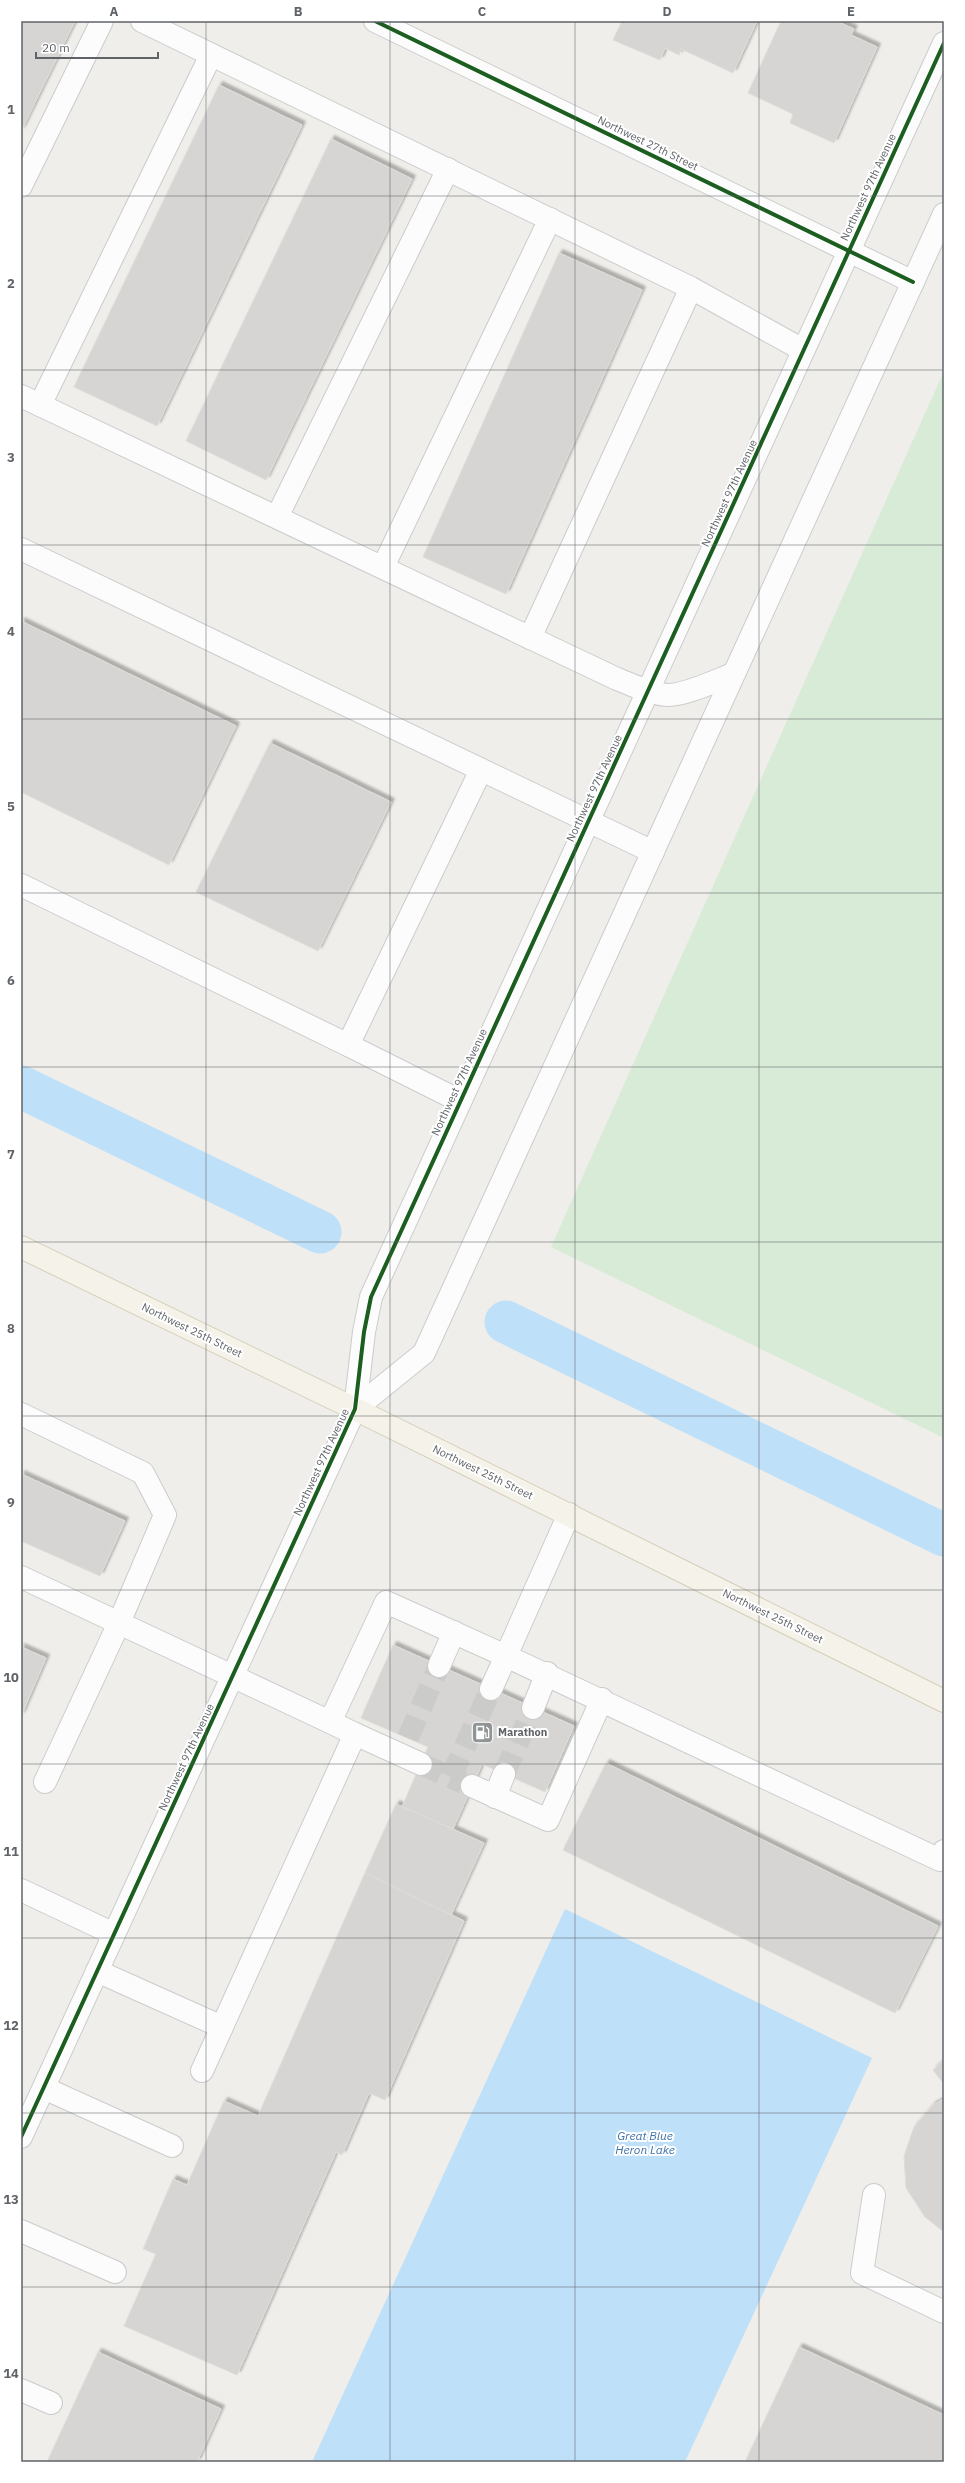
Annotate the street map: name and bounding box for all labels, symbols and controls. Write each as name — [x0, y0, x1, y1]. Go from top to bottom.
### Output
text: A — [110, 3, 119, 20]
text: B — [294, 3, 303, 20]
text: C — [478, 3, 487, 20]
text: D — [662, 3, 672, 20]
text: E — [847, 3, 855, 20]
scale bar — [36, 34, 158, 60]
text: 20 m — [42, 40, 70, 55]
text: 1 — [7, 101, 15, 118]
street label: Northwest 27th Street — [595, 113, 701, 174]
street label: Northwest 97th Avenue — [837, 131, 899, 243]
text: 2 — [7, 275, 15, 292]
street label: Northwest 97th Avenue — [698, 437, 760, 549]
text: 3 — [7, 449, 15, 466]
text: 4 — [7, 623, 15, 640]
street label: Northwest 97th Avenue — [563, 732, 625, 844]
text: 5 — [7, 798, 15, 815]
text: 6 — [7, 972, 15, 989]
street label: Northwest 97th Avenue — [428, 1026, 490, 1138]
text: 7 — [7, 1146, 15, 1163]
street label: Northwest 25th Street — [139, 1300, 245, 1361]
text: 8 — [7, 1320, 15, 1337]
street label: Northwest 97th Avenue — [290, 1406, 352, 1518]
street label: Northwest 25th Street — [430, 1442, 536, 1503]
text: 9 — [7, 1494, 15, 1511]
street label: Northwest 25th Street — [720, 1586, 826, 1647]
text: 10 — [3, 1669, 19, 1686]
street label: Northwest 97th Avenue — [155, 1701, 217, 1813]
fuel station icon: Marathon — [470, 1719, 496, 1745]
place label: Marathon — [498, 1725, 547, 1739]
text: 11 — [3, 1843, 19, 1860]
text: 12 — [3, 2017, 19, 2034]
water label: Great Blue Heron Lake — [615, 2128, 675, 2157]
text: 13 — [3, 2191, 19, 2208]
text: 14 — [3, 2365, 19, 2382]

